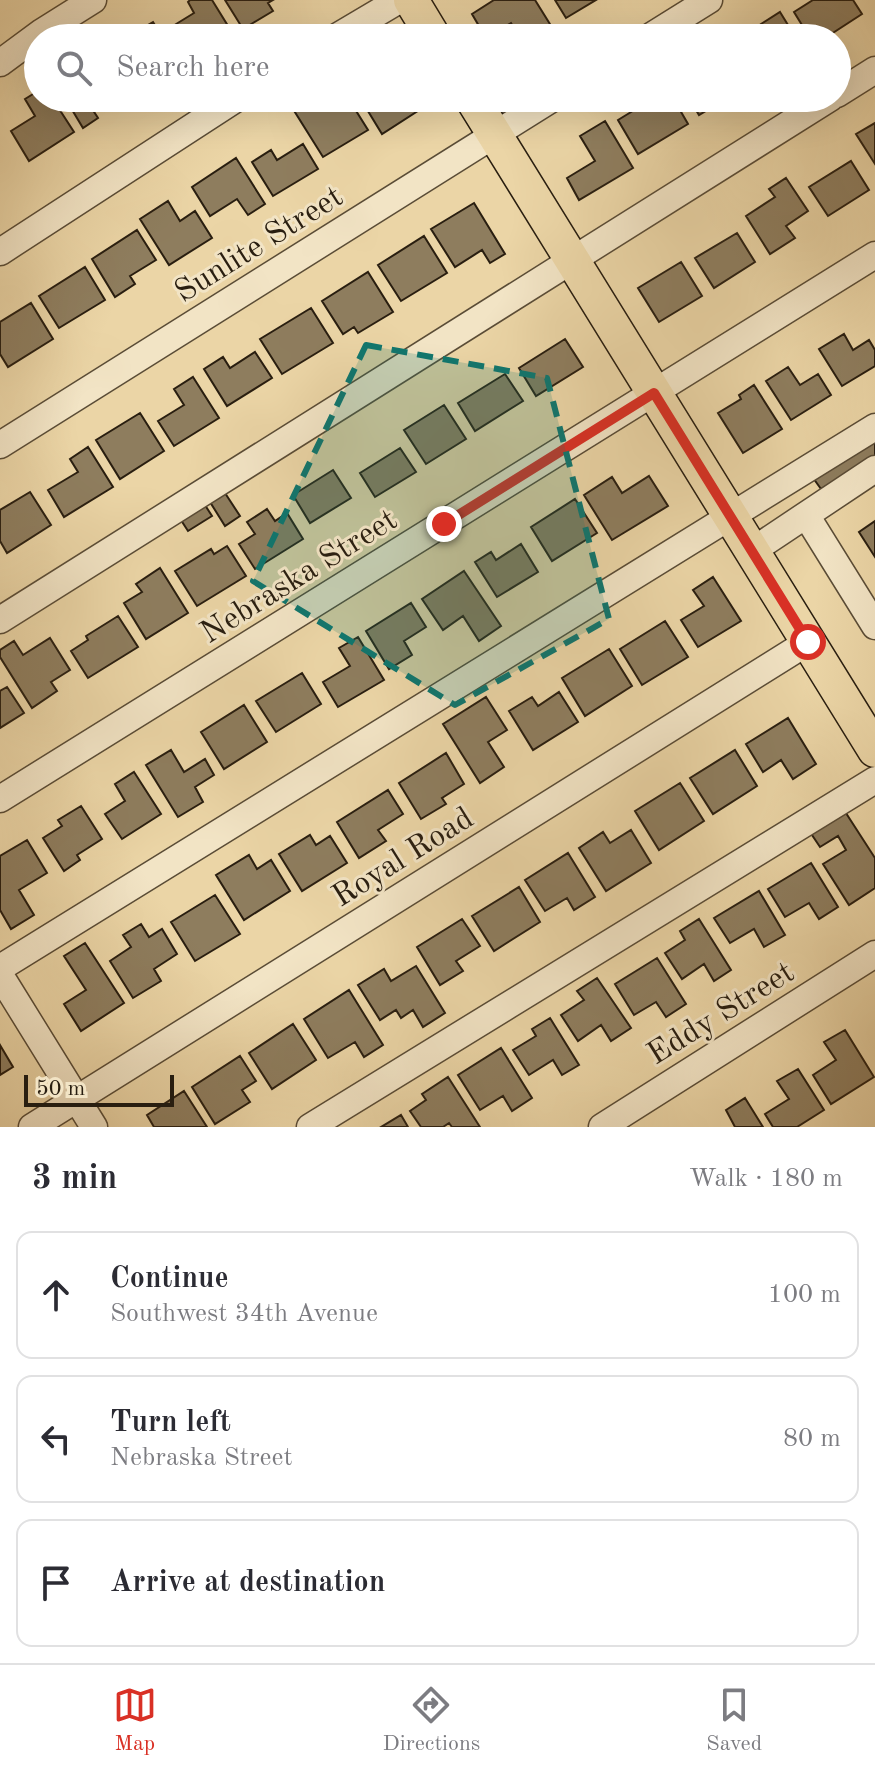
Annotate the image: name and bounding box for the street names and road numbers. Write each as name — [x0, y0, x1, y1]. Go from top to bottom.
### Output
street label: Sunlite Street — [170, 181, 349, 310]
street label: Nebraska Street — [196, 504, 403, 651]
street label: Royal Road — [328, 803, 480, 914]
street label: Eddy Street — [643, 957, 801, 1072]

